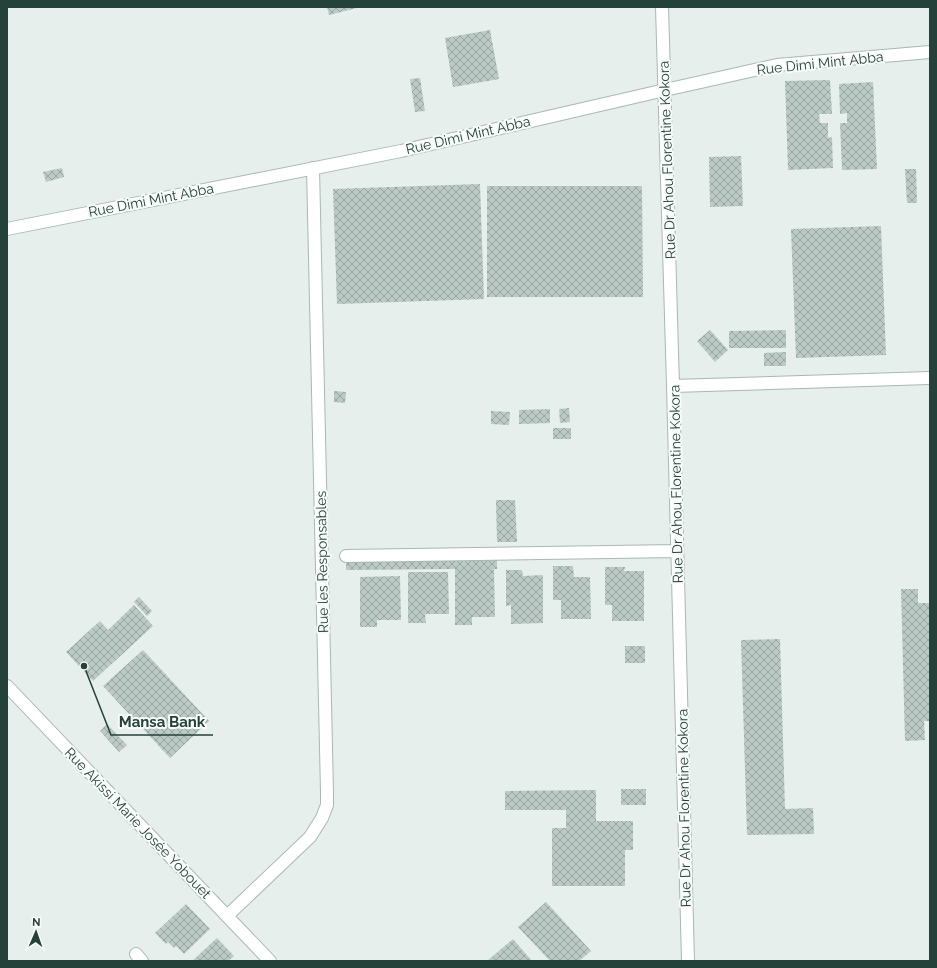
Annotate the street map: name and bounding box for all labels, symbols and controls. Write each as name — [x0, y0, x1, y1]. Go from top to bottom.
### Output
street label: Rue Dimi Mint Abba — [756, 48, 884, 78]
street label: Rue Dr Ahou Florentine Kokora — [656, 60, 678, 260]
street label: Rue Dimi Mint Abba — [404, 113, 532, 157]
street label: Rue Dimi Mint Abba — [87, 180, 215, 220]
street label: Rue Dr Ahou Florentine Kokora — [666, 385, 686, 583]
street label: Rue les Responsables — [313, 490, 331, 633]
callout: Mansa Bank — [111, 708, 213, 735]
street label: Rue Dr Ahou Florentine Kokora — [674, 709, 694, 907]
text: Mansa Bank — [119, 713, 206, 731]
street label: Rue Akissi Marie Josée Yobouet — [62, 744, 215, 902]
north arrow — [16, 912, 56, 952]
text: N — [32, 916, 41, 929]

